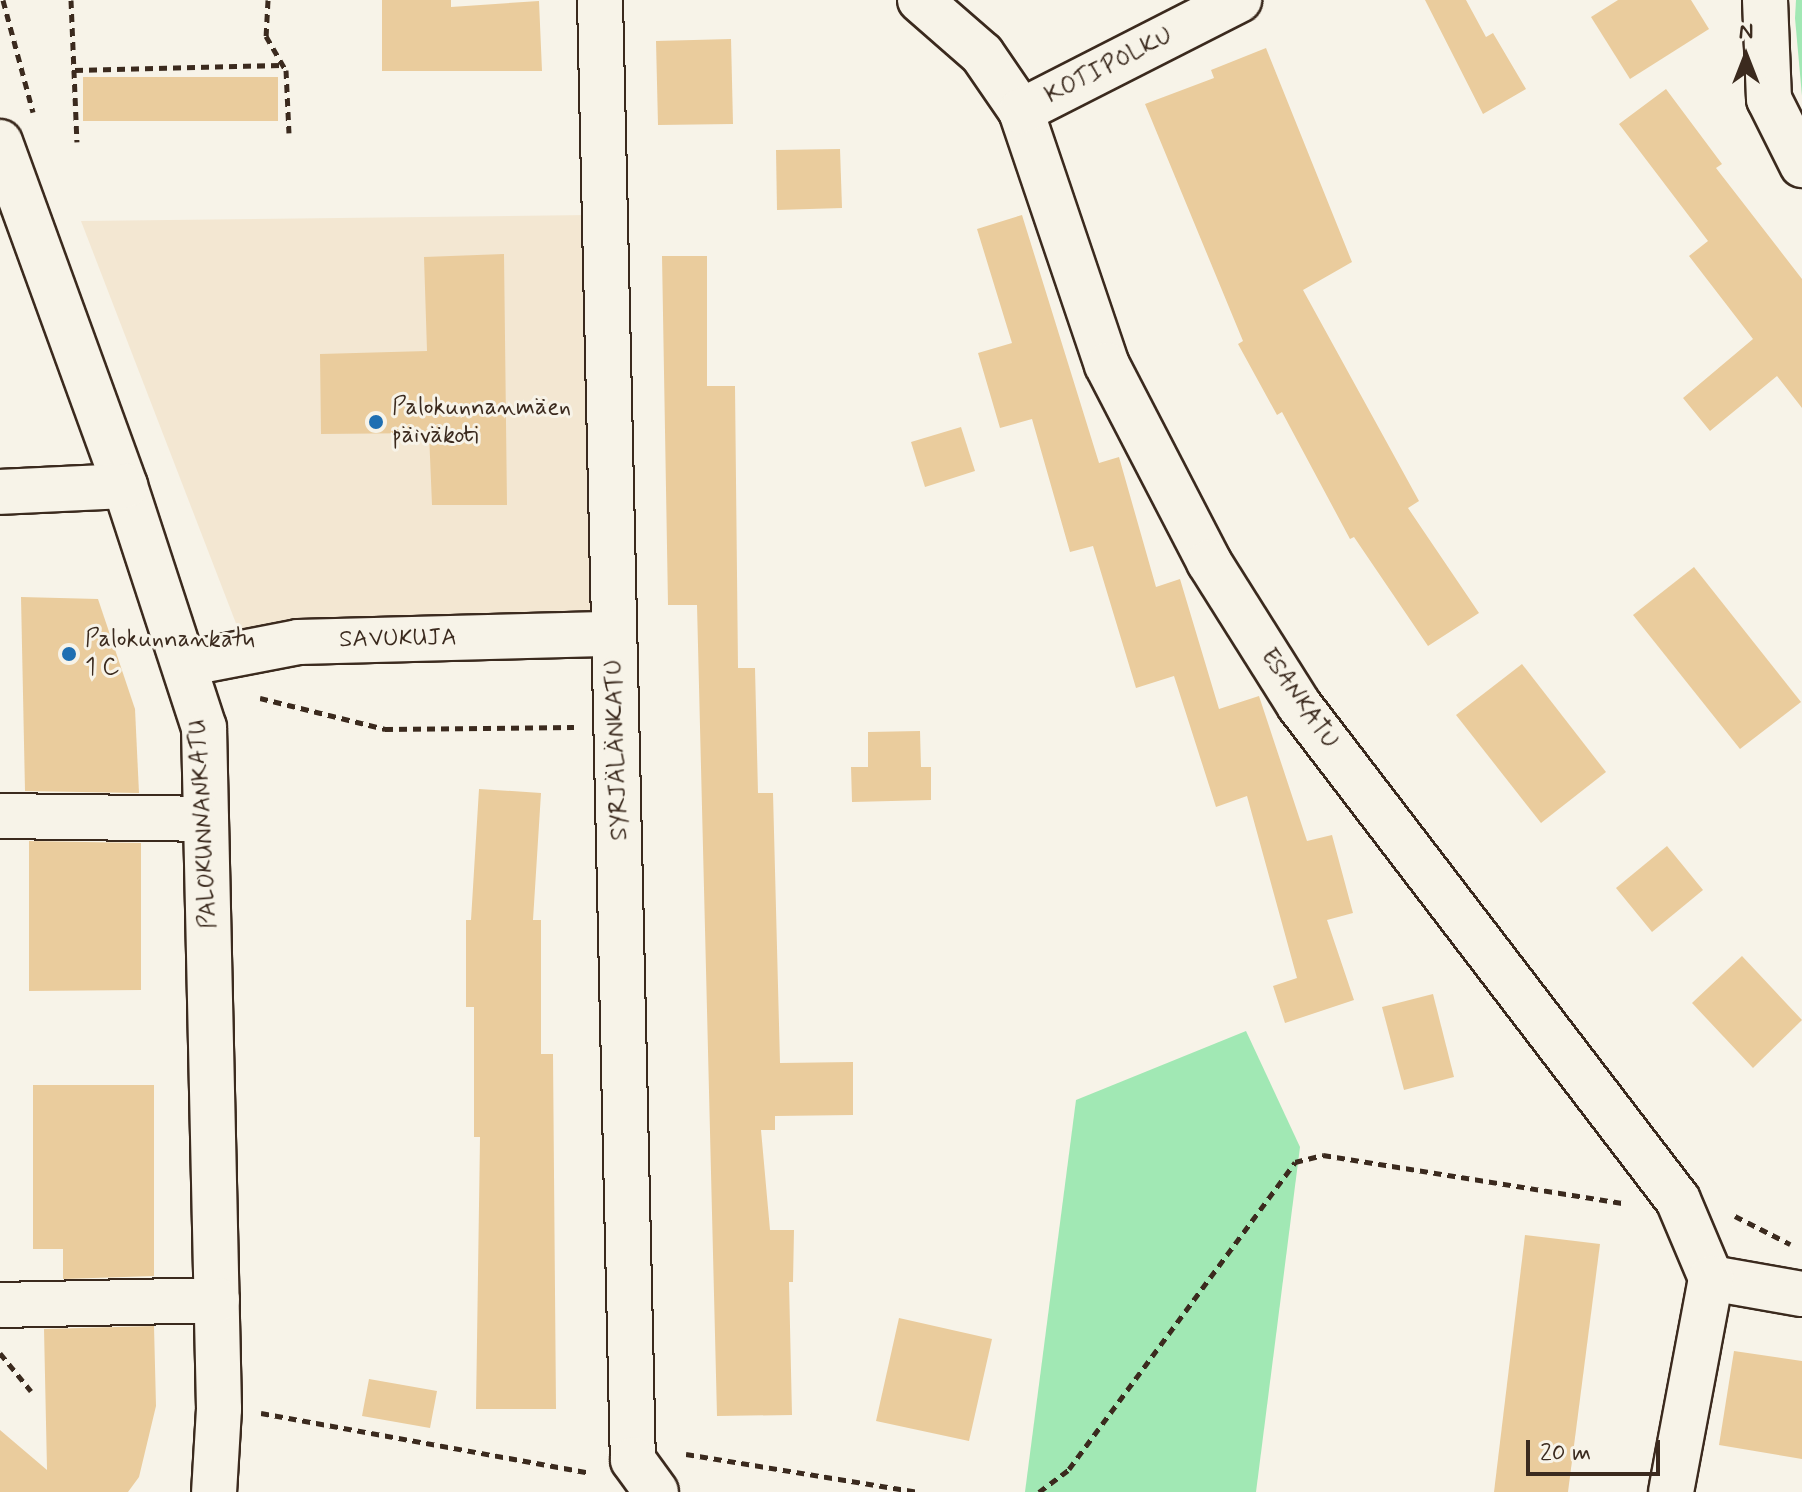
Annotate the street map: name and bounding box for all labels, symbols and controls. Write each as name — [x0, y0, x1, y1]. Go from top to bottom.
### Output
north arrow — [1706, 16, 1786, 96]
text: N — [1739, 18, 1753, 46]
street label: KOTIPOLKU — [1040, 22, 1178, 110]
place label: Palokunnanmäen päiväkoti — [392, 394, 571, 450]
marker: Palokunnanmäen päiväkoti — [367, 413, 385, 431]
street label: SAVUKUJA — [339, 624, 457, 654]
place label: Palokunnankatu 1 C — [85, 626, 255, 682]
street label: ESANKATU — [1254, 643, 1344, 755]
marker: Palokunnankatu 1 C — [60, 645, 78, 663]
street label: SYRJÄLÄNKATU — [599, 659, 635, 841]
street label: PALOKUNNANKATU — [184, 719, 224, 929]
scale bar — [1530, 1424, 1664, 1474]
text: 20 m — [1540, 1438, 1591, 1469]

